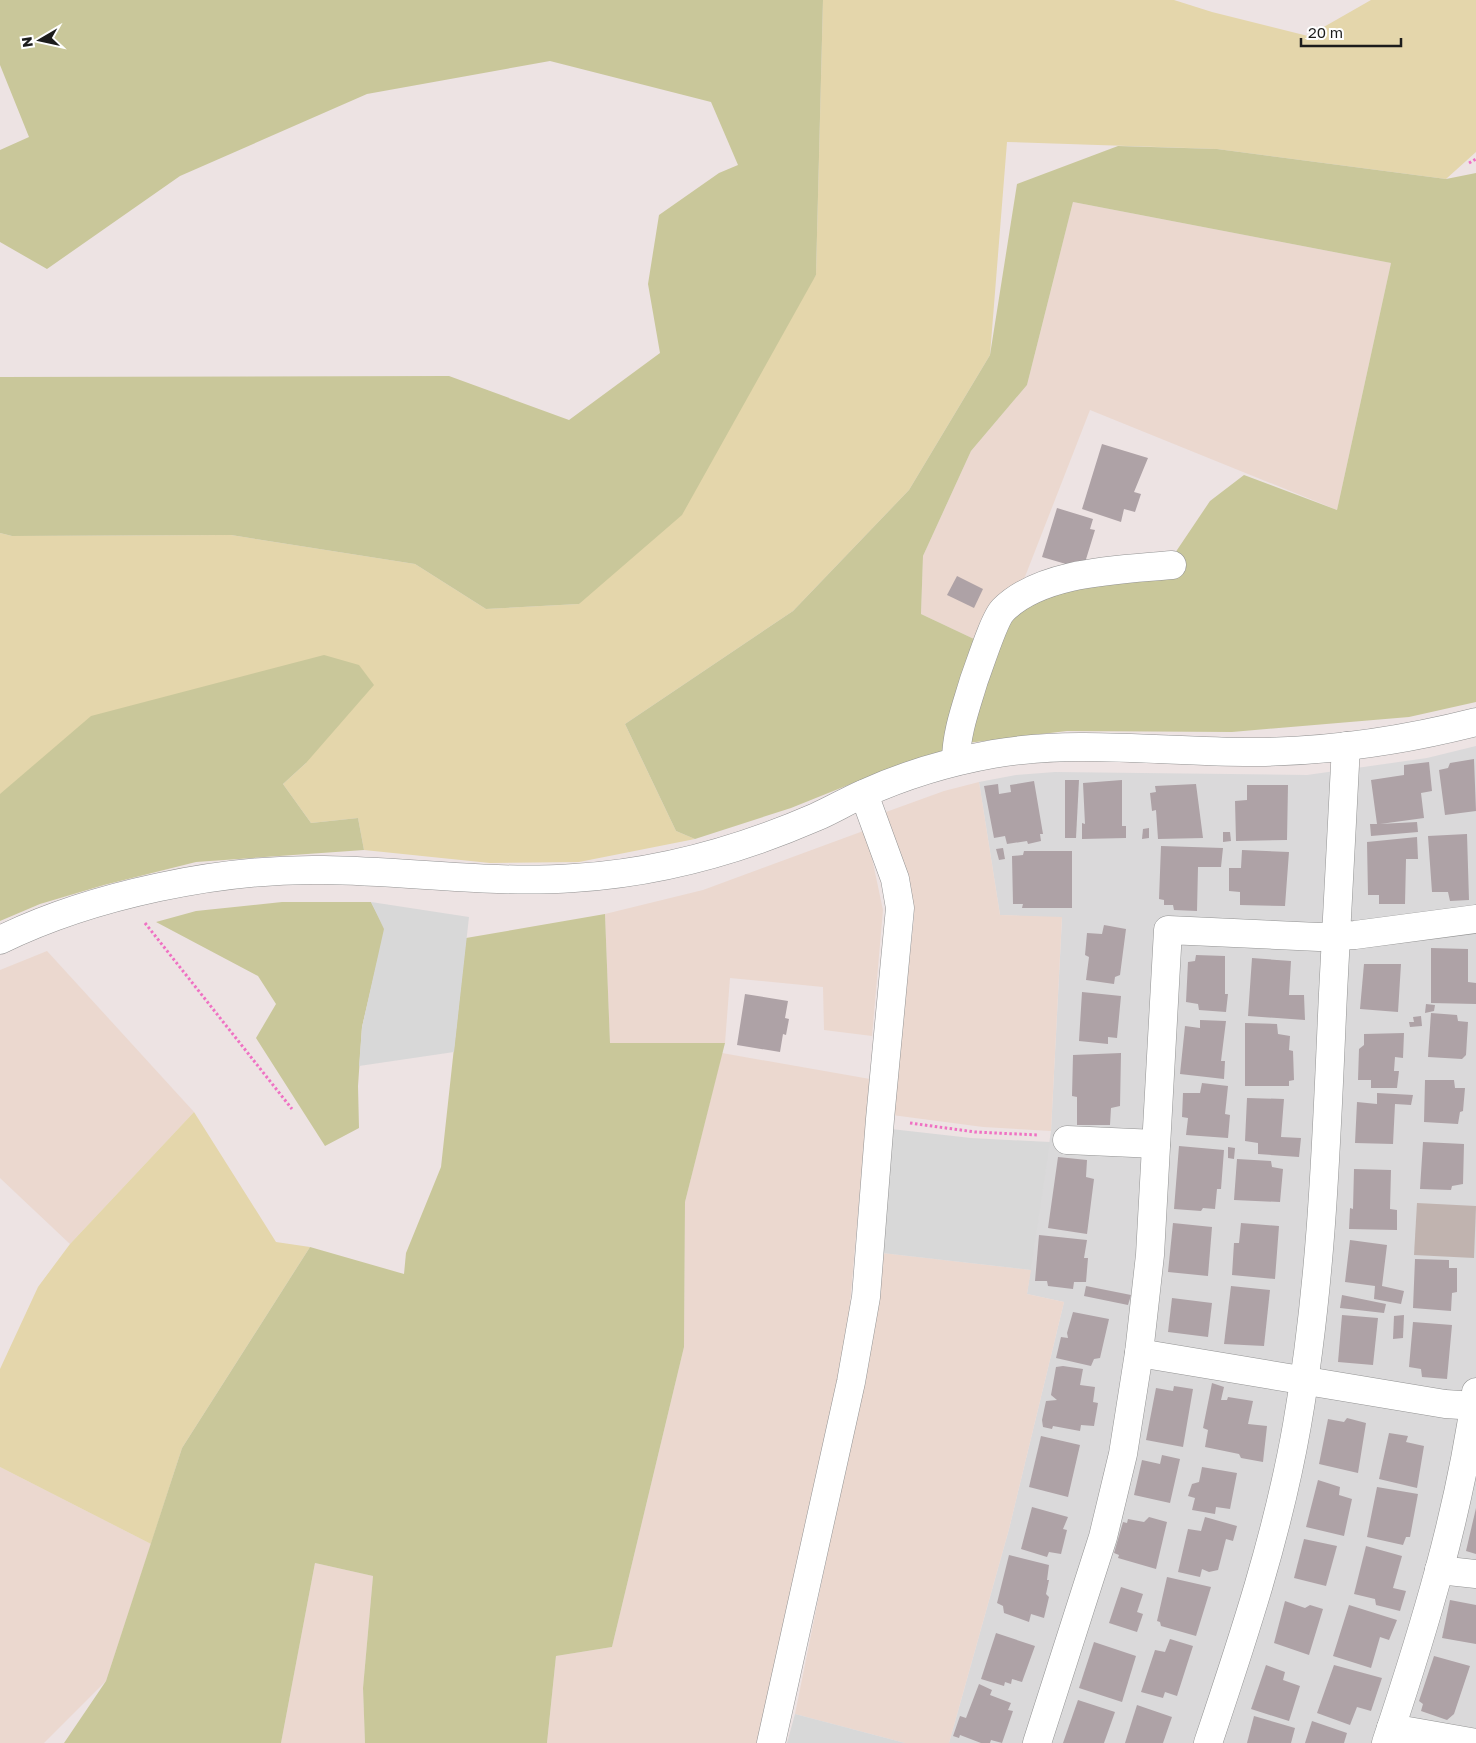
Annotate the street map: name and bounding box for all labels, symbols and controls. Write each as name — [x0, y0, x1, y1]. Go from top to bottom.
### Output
north arrow — [15, 15, 65, 65]
scale bar — [1301, 15, 1401, 47]
text: 20 m — [1308, 23, 1343, 41]
text: N — [17, 36, 36, 49]

